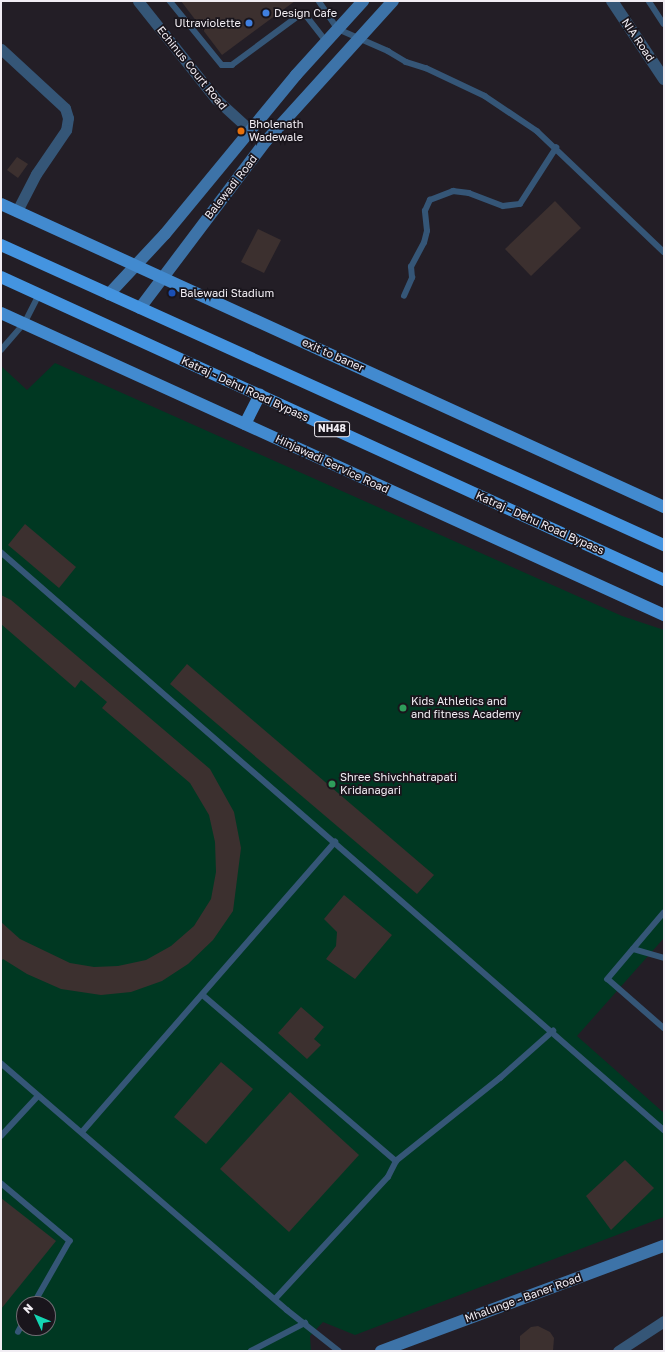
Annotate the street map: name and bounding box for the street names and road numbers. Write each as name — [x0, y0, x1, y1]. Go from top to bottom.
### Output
street label: NIA Road — [619, 16, 657, 64]
street label: Echinus Court Road — [154, 24, 230, 112]
street label: Balewadi Road — [202, 152, 260, 222]
street label: exit to baner — [300, 335, 366, 375]
street label: Katraj - Dehu Road Bypass — [179, 354, 311, 424]
road number: NH48 — [314, 421, 350, 437]
street label: Hinjawadi Service Road — [273, 432, 391, 496]
street label: Katraj - Dehu Road Bypass — [474, 489, 606, 557]
street label: Mhalunge - Baner Road — [463, 1271, 583, 1325]

